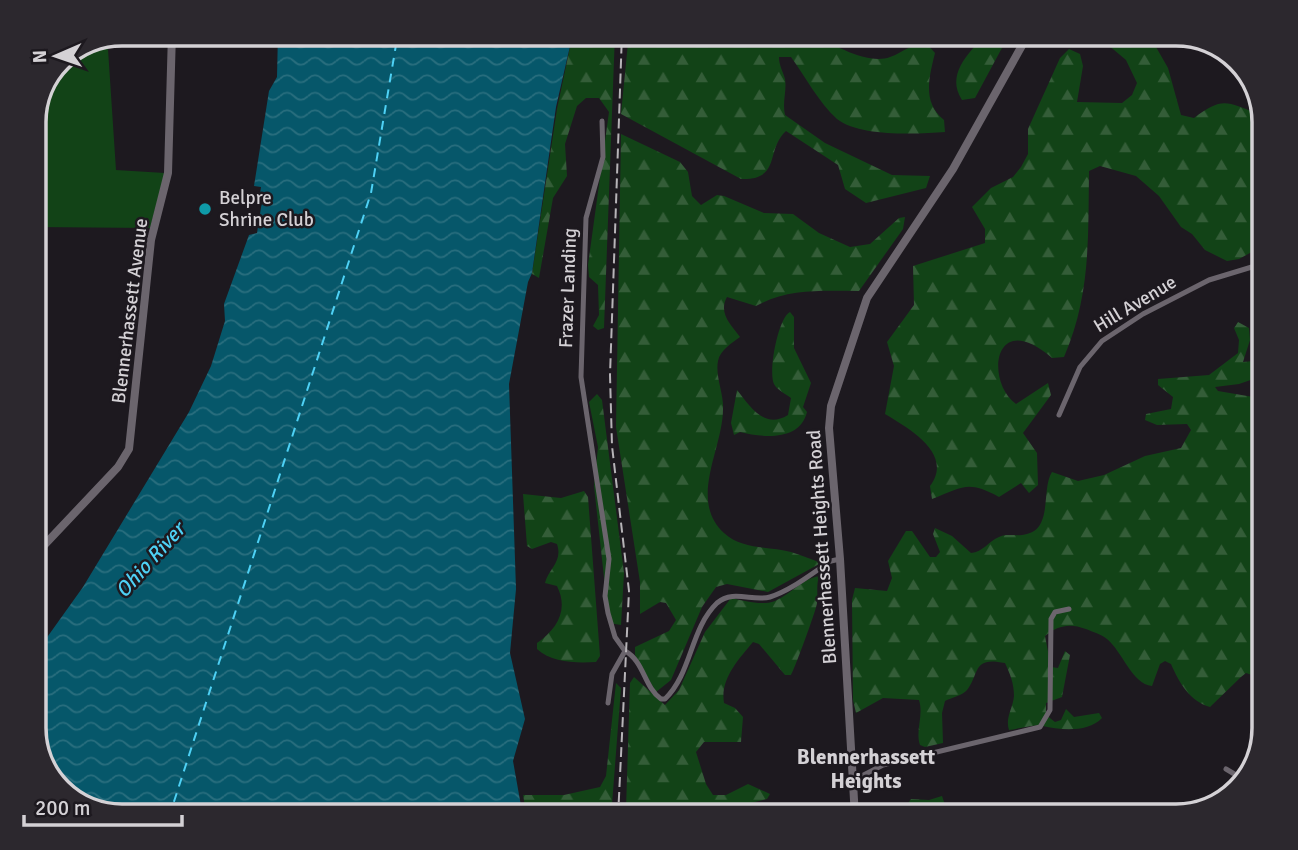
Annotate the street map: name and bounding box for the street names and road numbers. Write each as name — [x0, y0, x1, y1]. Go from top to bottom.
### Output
street label: Blennerhassett Avenue — [107, 217, 153, 405]
street label: Frazer Landing — [554, 228, 582, 348]
street label: Hill Avenue — [1089, 270, 1181, 338]
street label: Blennerhassett Heights Road — [802, 429, 842, 665]

